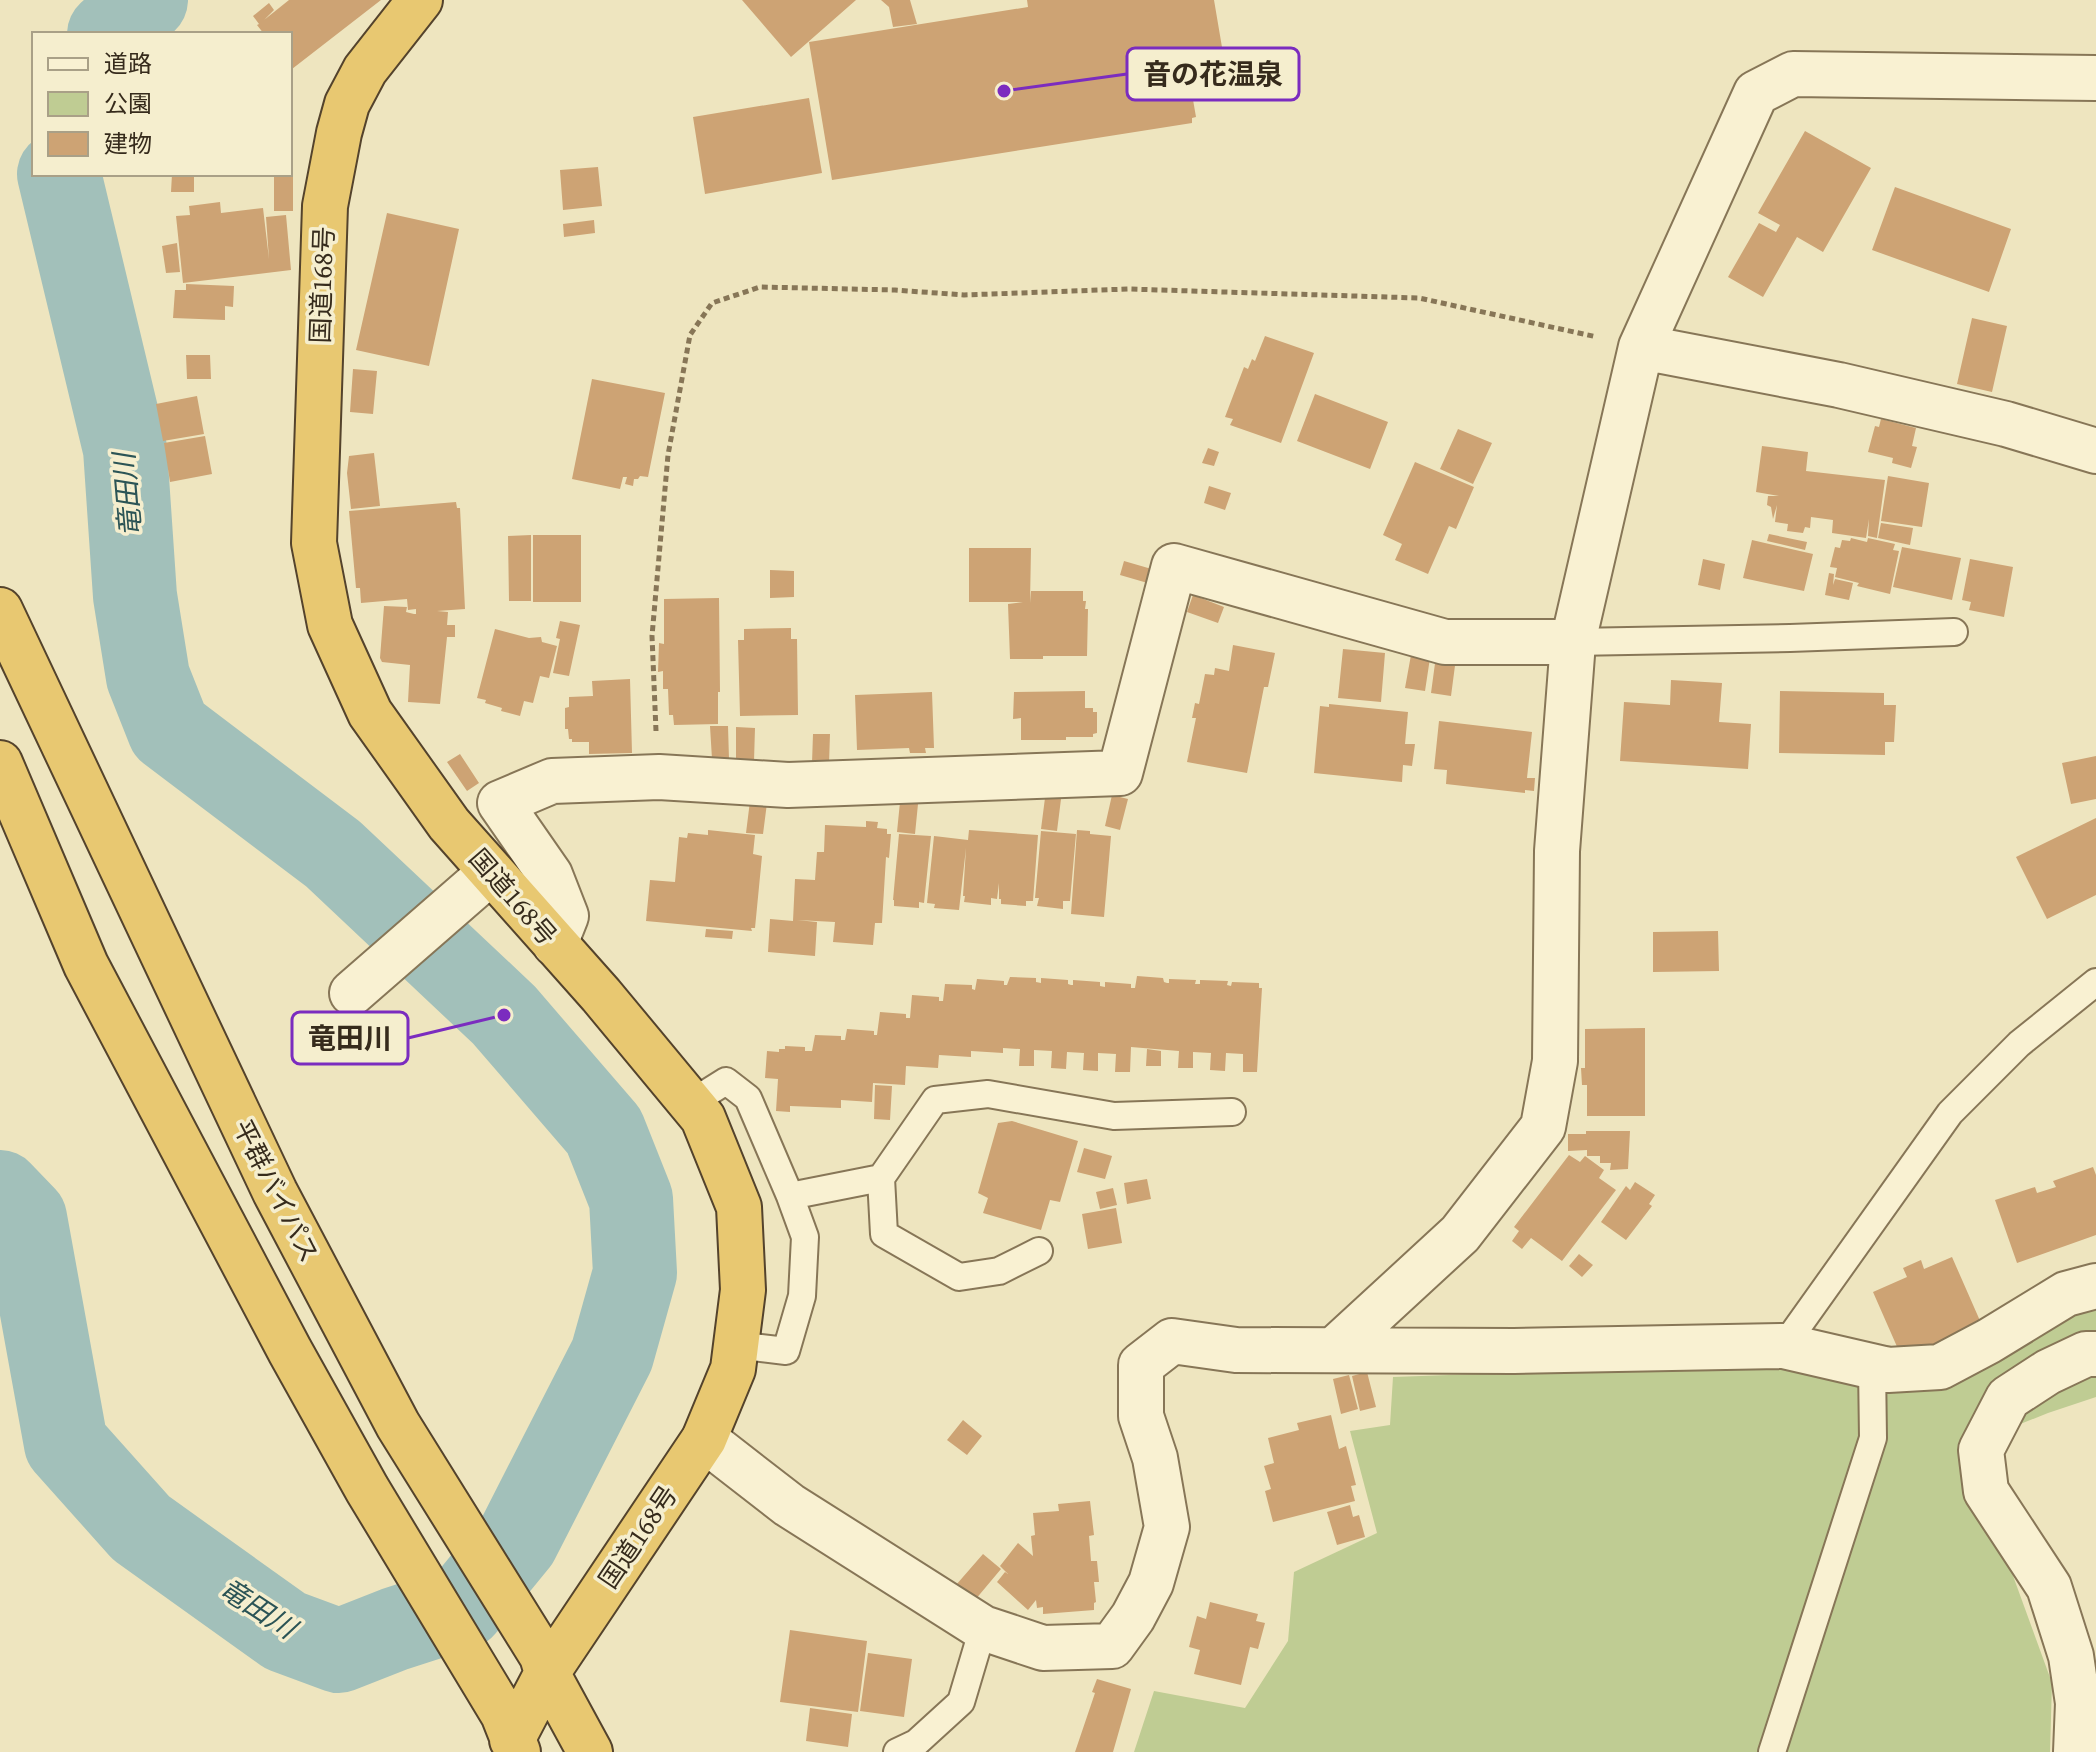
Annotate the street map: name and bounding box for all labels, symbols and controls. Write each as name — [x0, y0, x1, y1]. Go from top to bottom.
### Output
legend — [32, 32, 292, 176]
text: 道路 — [104, 47, 152, 80]
callout: 音の花温泉 — [1127, 48, 1299, 100]
text: 音の花温泉 — [1143, 55, 1283, 93]
text: 公園 — [104, 87, 152, 120]
text: 建物 — [104, 127, 152, 160]
street label: 国道168号 — [302, 226, 342, 344]
water label: 竜田川 — [104, 449, 150, 539]
street label: 国道168号 — [461, 841, 565, 953]
callout: 竜田川 — [292, 1012, 408, 1064]
text: 竜田川 — [308, 1019, 392, 1057]
street label: 平群バイパス — [225, 1114, 327, 1268]
street label: 国道168号 — [590, 1478, 686, 1596]
water label: 竜田川 — [212, 1569, 306, 1648]

